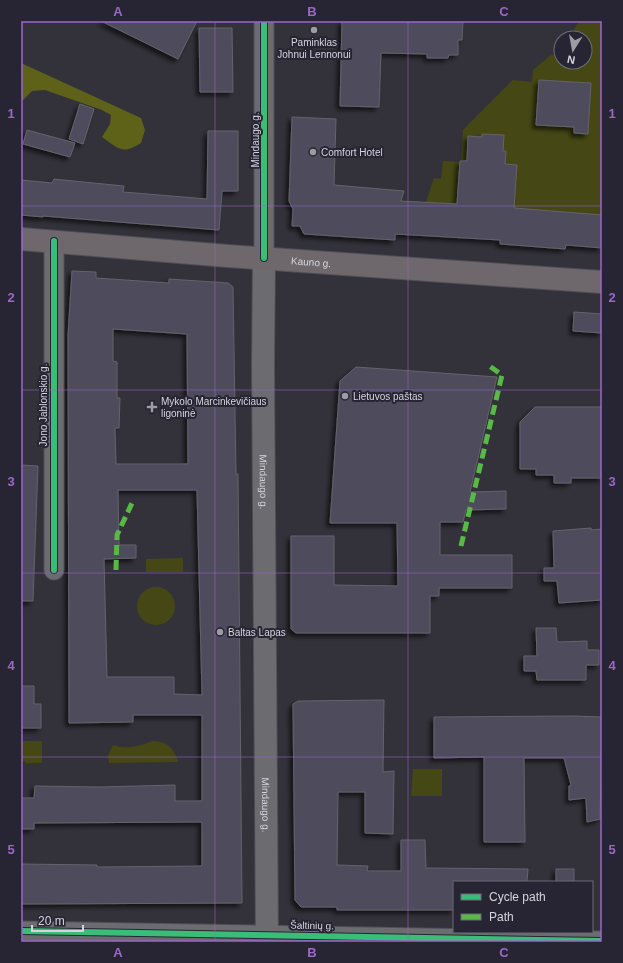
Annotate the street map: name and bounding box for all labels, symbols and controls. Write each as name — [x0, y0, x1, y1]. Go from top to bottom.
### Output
text: A — [113, 4, 123, 19]
text: B — [307, 4, 317, 19]
text: C — [499, 4, 509, 19]
marker: Paminklas Johnui Lennonui — [309, 25, 319, 35]
north arrow — [553, 30, 593, 70]
place label: Paminklas Johnui Lennonui — [277, 37, 351, 60]
text: N — [566, 53, 576, 66]
text: 1 — [7, 106, 15, 121]
text: 1 — [608, 106, 616, 121]
street label: Mindaugo g. — [250, 112, 261, 168]
marker: Comfort Hotel — [308, 147, 318, 157]
place label: Comfort Hotel — [321, 147, 383, 158]
street label: Kauno g. — [291, 255, 331, 269]
text: 2 — [7, 290, 15, 305]
text: 2 — [608, 290, 616, 305]
street label: Jono Jablonskio g. — [38, 364, 49, 446]
marker: Lietuvos paštas — [340, 391, 350, 401]
place label: Lietuvos paštas — [353, 391, 423, 402]
place label: Mykolo Marcinkevičiaus ligoninė — [161, 396, 267, 419]
marker: Mykolo Marcinkevičiaus ligoninė — [146, 401, 158, 413]
street label: Mindaugo g. — [258, 454, 269, 510]
text: 3 — [7, 474, 15, 489]
text: 3 — [608, 474, 616, 489]
marker: Baltas Lapas — [215, 627, 225, 637]
place label: Baltas Lapas — [228, 627, 286, 638]
text: 4 — [7, 658, 15, 673]
text: 4 — [608, 658, 616, 673]
street label: Mindaugo g. — [260, 777, 271, 833]
text: 5 — [7, 842, 15, 857]
text: 5 — [608, 842, 616, 857]
legend — [453, 881, 593, 933]
text: Cycle path — [489, 890, 546, 904]
scale bar — [32, 907, 83, 933]
text: Path — [489, 910, 514, 924]
text: 20 m — [38, 914, 65, 928]
street label: Šaltinių g. — [290, 919, 334, 931]
text: A — [113, 945, 123, 960]
text: B — [307, 945, 317, 960]
text: C — [499, 945, 509, 960]

